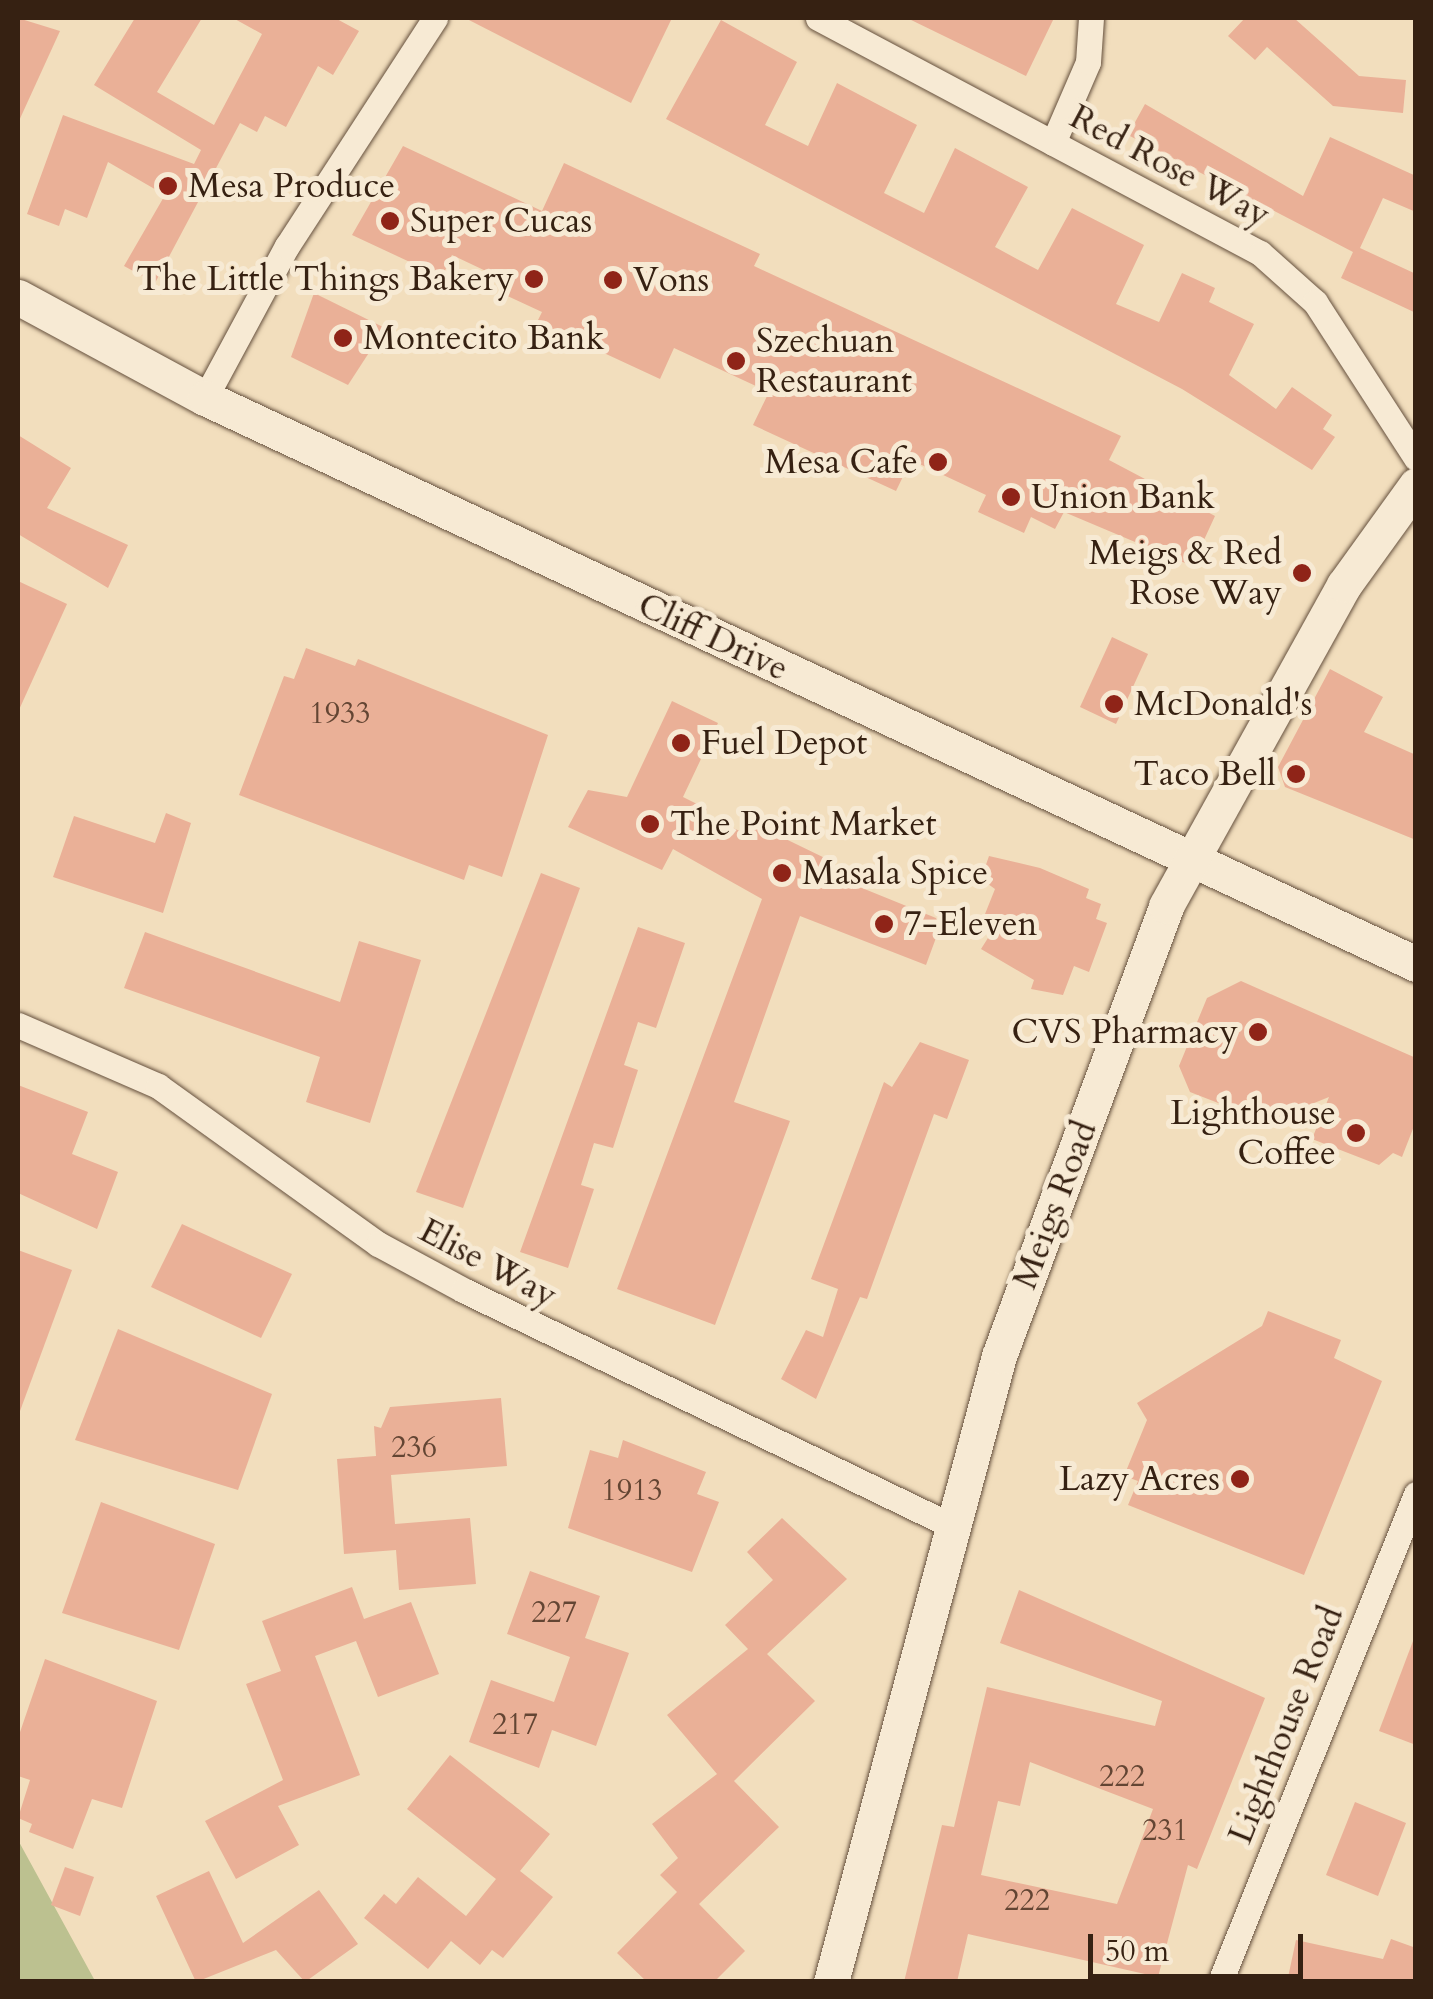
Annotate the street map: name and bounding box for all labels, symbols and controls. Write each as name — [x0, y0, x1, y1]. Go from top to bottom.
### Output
street label: Red Rose Way — [1063, 96, 1277, 236]
place label: Mesa Produce — [188, 165, 395, 207]
marker: Mesa Produce — [157, 175, 179, 197]
place label: Super Cucas — [410, 200, 592, 242]
marker: Super Cucas — [379, 210, 401, 232]
place label: The Little Things Bakery — [136, 258, 514, 300]
place label: Vons — [633, 259, 709, 301]
marker: The Little Things Bakery — [523, 268, 545, 290]
marker: Vons — [602, 269, 624, 291]
place label: Montecito Bank — [363, 317, 604, 359]
place label: Szechuan Restaurant — [756, 320, 912, 402]
marker: Montecito Bank — [332, 327, 354, 349]
marker: Szechuan Restaurant — [725, 350, 747, 372]
place label: Mesa Cafe — [764, 441, 918, 483]
marker: Mesa Cafe — [927, 451, 949, 473]
place label: Union Bank — [1031, 476, 1215, 518]
marker: Union Bank — [1000, 486, 1022, 508]
place label: Meigs & Red Rose Way — [1088, 532, 1282, 614]
marker: Meigs & Red Rose Way — [1291, 562, 1313, 584]
street label: Cliff Drive — [631, 584, 795, 690]
place label: McDonald's — [1134, 683, 1312, 725]
marker: McDonald's — [1103, 693, 1125, 715]
house number: 1933 — [309, 696, 371, 732]
place label: Fuel Depot — [701, 722, 867, 764]
marker: Fuel Depot — [670, 732, 692, 754]
place label: Taco Bell — [1133, 753, 1276, 795]
marker: Taco Bell — [1285, 763, 1307, 785]
place label: The Point Market — [670, 803, 937, 845]
marker: The Point Market — [639, 813, 661, 835]
place label: Masala Spice — [802, 852, 988, 894]
marker: Masala Spice — [771, 862, 793, 884]
place label: 7-Eleven — [904, 903, 1037, 945]
marker: 7-Eleven — [873, 913, 895, 935]
place label: CVS Pharmacy — [1012, 1011, 1238, 1053]
marker: CVS Pharmacy — [1247, 1021, 1269, 1043]
place label: Lighthouse Coffee — [1170, 1092, 1336, 1174]
street label: Meigs Road — [1004, 1115, 1106, 1295]
marker: Lighthouse Coffee — [1345, 1122, 1367, 1144]
street label: Elise Way — [412, 1209, 564, 1317]
house number: 236 — [391, 1430, 437, 1466]
place label: Lazy Acres — [1059, 1458, 1220, 1500]
marker: Lazy Acres — [1229, 1468, 1251, 1490]
house number: 1913 — [601, 1473, 663, 1509]
house number: 227 — [531, 1595, 577, 1631]
street label: Lighthouse Road — [1219, 1600, 1353, 1850]
house number: 217 — [492, 1707, 538, 1743]
house number: 222 — [1099, 1759, 1145, 1795]
house number: 231 — [1142, 1813, 1188, 1849]
house number: 222 — [1004, 1883, 1050, 1919]
scale bar — [1093, 1914, 1308, 1976]
text: 50 m — [1105, 1931, 1169, 1972]

